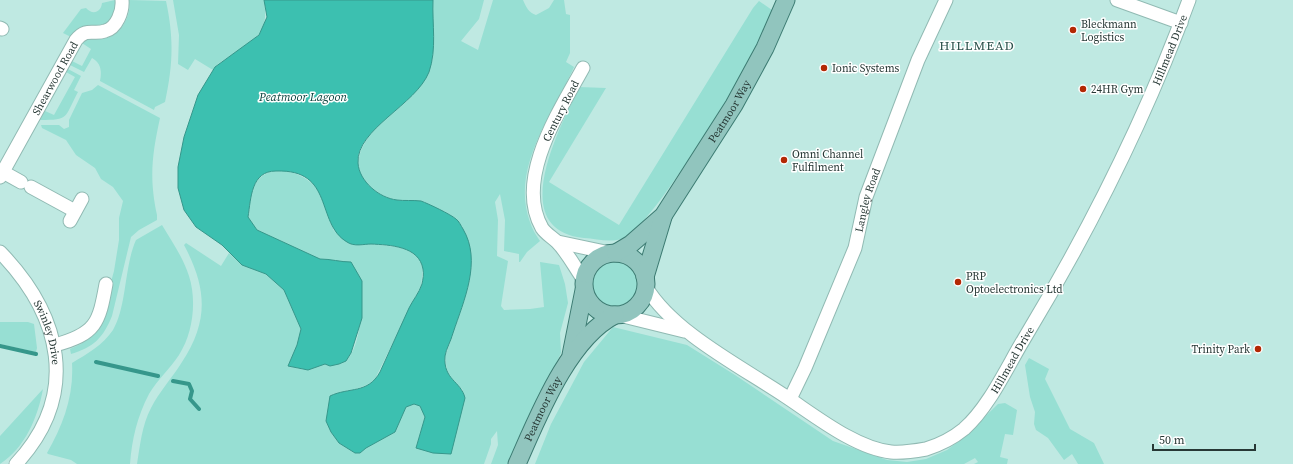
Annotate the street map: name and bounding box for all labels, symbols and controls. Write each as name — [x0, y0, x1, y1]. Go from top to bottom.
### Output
street label: Hillmead Drive — [1149, 12, 1191, 88]
place label: Bleckmann Logistics — [1081, 17, 1137, 45]
marker: Bleckmann Logistics — [1068, 25, 1078, 35]
district label: HILLMEAD — [939, 37, 1015, 54]
street label: Shearwood Road — [28, 38, 82, 118]
place label: Ionic Systems — [832, 61, 900, 76]
marker: Ionic Systems — [819, 63, 829, 73]
street label: Century Road — [539, 77, 583, 144]
street label: Peatmoor Way — [704, 77, 754, 145]
place label: 24HR Gym — [1091, 82, 1144, 97]
marker: 24HR Gym — [1078, 84, 1088, 94]
water label: Peatmoor Lagoon — [258, 89, 347, 105]
place label: Omni Channel Fulfilment — [792, 147, 863, 175]
marker: Omni Channel Fulfilment — [779, 155, 789, 165]
street label: Langley Road — [851, 165, 884, 234]
place label: PRP Optoelectronics Ltd — [966, 269, 1063, 297]
marker: PRP Optoelectronics Ltd — [953, 277, 963, 287]
street label: Swinley Drive — [30, 297, 64, 366]
street label: Hillmead Drive — [987, 323, 1038, 396]
place label: Trinity Park — [1191, 342, 1251, 357]
marker: Trinity Park — [1253, 344, 1263, 354]
street label: Peatmoor Way — [520, 373, 565, 444]
scale bar — [1153, 426, 1255, 452]
text: 50 m — [1159, 432, 1185, 448]

